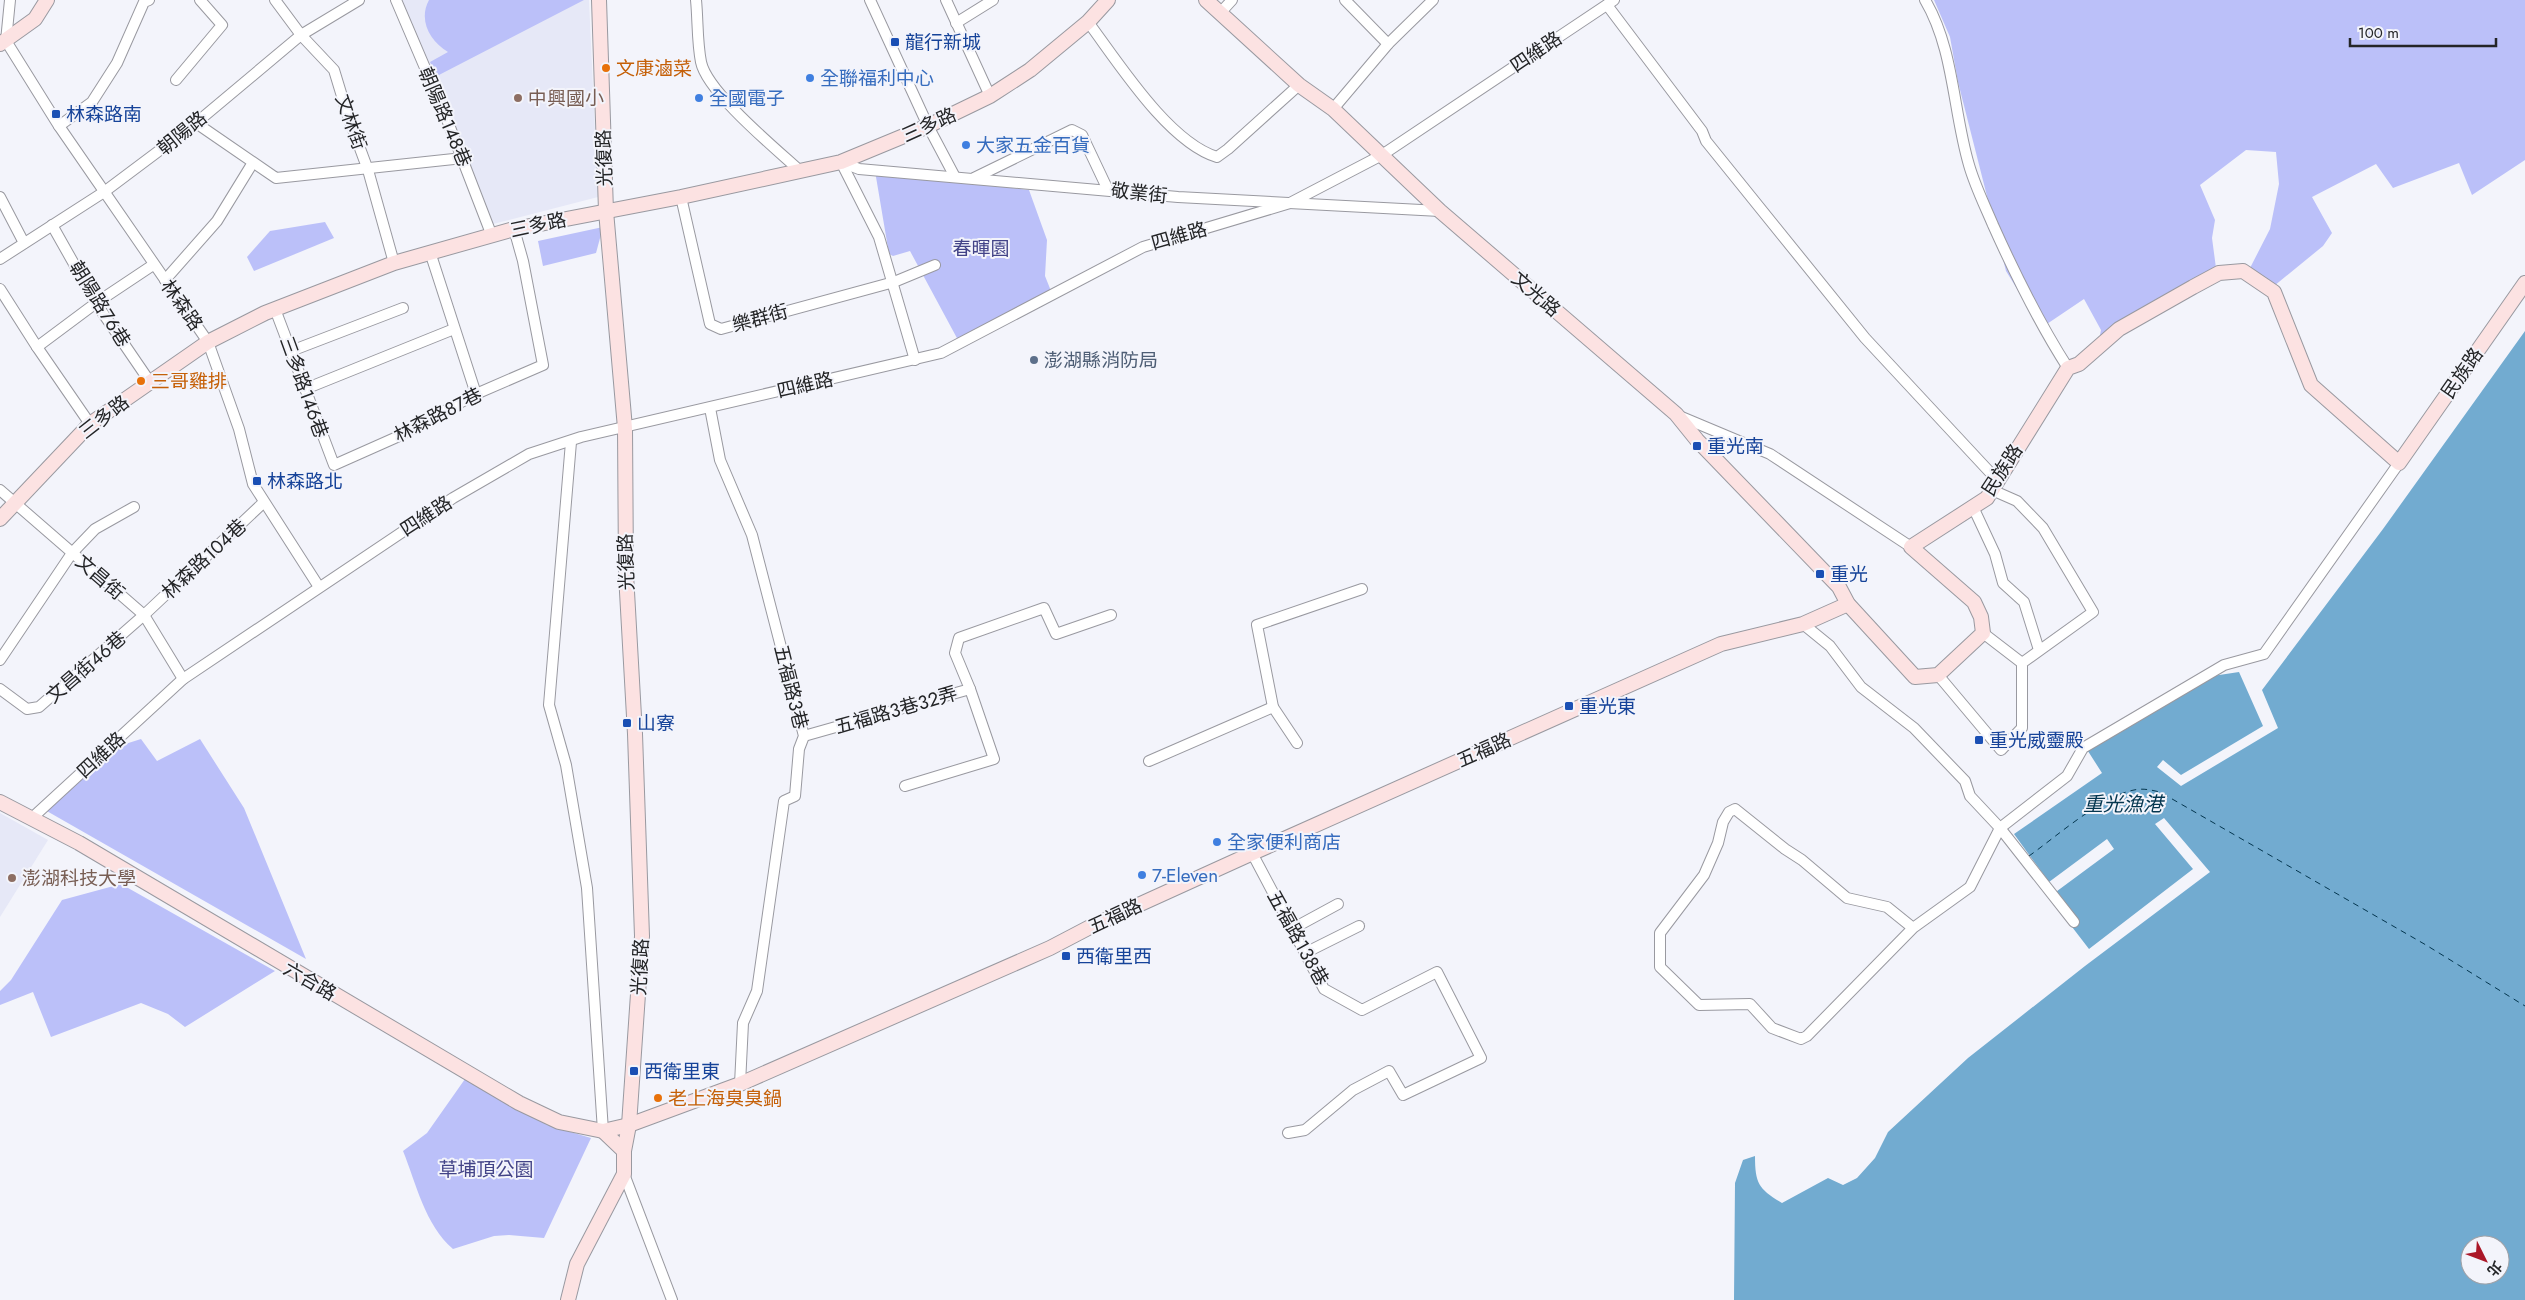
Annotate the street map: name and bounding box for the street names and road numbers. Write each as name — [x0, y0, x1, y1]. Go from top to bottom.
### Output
street label: 四維路 — [1505, 25, 1567, 79]
street label: 朝陽路148巷 — [412, 63, 478, 171]
street label: 文林街 — [329, 91, 373, 153]
street label: 三多路 — [897, 101, 961, 149]
street label: 朝陽路 — [151, 105, 213, 161]
street label: 光復路 — [590, 129, 618, 187]
street label: 敬業街 — [1109, 177, 1169, 209]
street label: 三多路 — [507, 206, 569, 244]
street label: 四維路 — [1148, 215, 1210, 257]
street label: 朝陽路76巷 — [63, 256, 137, 352]
street label: 文光路 — [1506, 265, 1566, 323]
street label: 林森路 — [155, 274, 209, 336]
street label: 樂群街 — [729, 298, 791, 338]
street label: 三多路146巷 — [273, 332, 335, 442]
street label: 民族路 — [2435, 342, 2489, 404]
street label: 四維路 — [774, 365, 836, 405]
street label: 林森路87巷 — [389, 381, 487, 449]
street label: 三多路 — [73, 389, 135, 445]
street label: 民族路 — [1975, 439, 2029, 501]
street label: 四維路 — [395, 489, 457, 543]
street label: 林森路104巷 — [156, 513, 252, 605]
street label: 光復路 — [612, 533, 640, 591]
street label: 文昌街 — [70, 548, 130, 606]
street label: 文昌街46巷 — [40, 625, 132, 709]
street label: 五福路3巷 — [767, 642, 815, 732]
street label: 五福路3巷32弄 — [831, 680, 961, 740]
street label: 四維路 — [71, 726, 131, 784]
street label: 五福路 — [1452, 726, 1516, 774]
street label: 五福路138巷 — [1261, 885, 1335, 991]
street label: 五福路 — [1083, 892, 1147, 940]
street label: 光復路 — [625, 938, 655, 996]
street label: 六合路 — [279, 955, 341, 1007]

